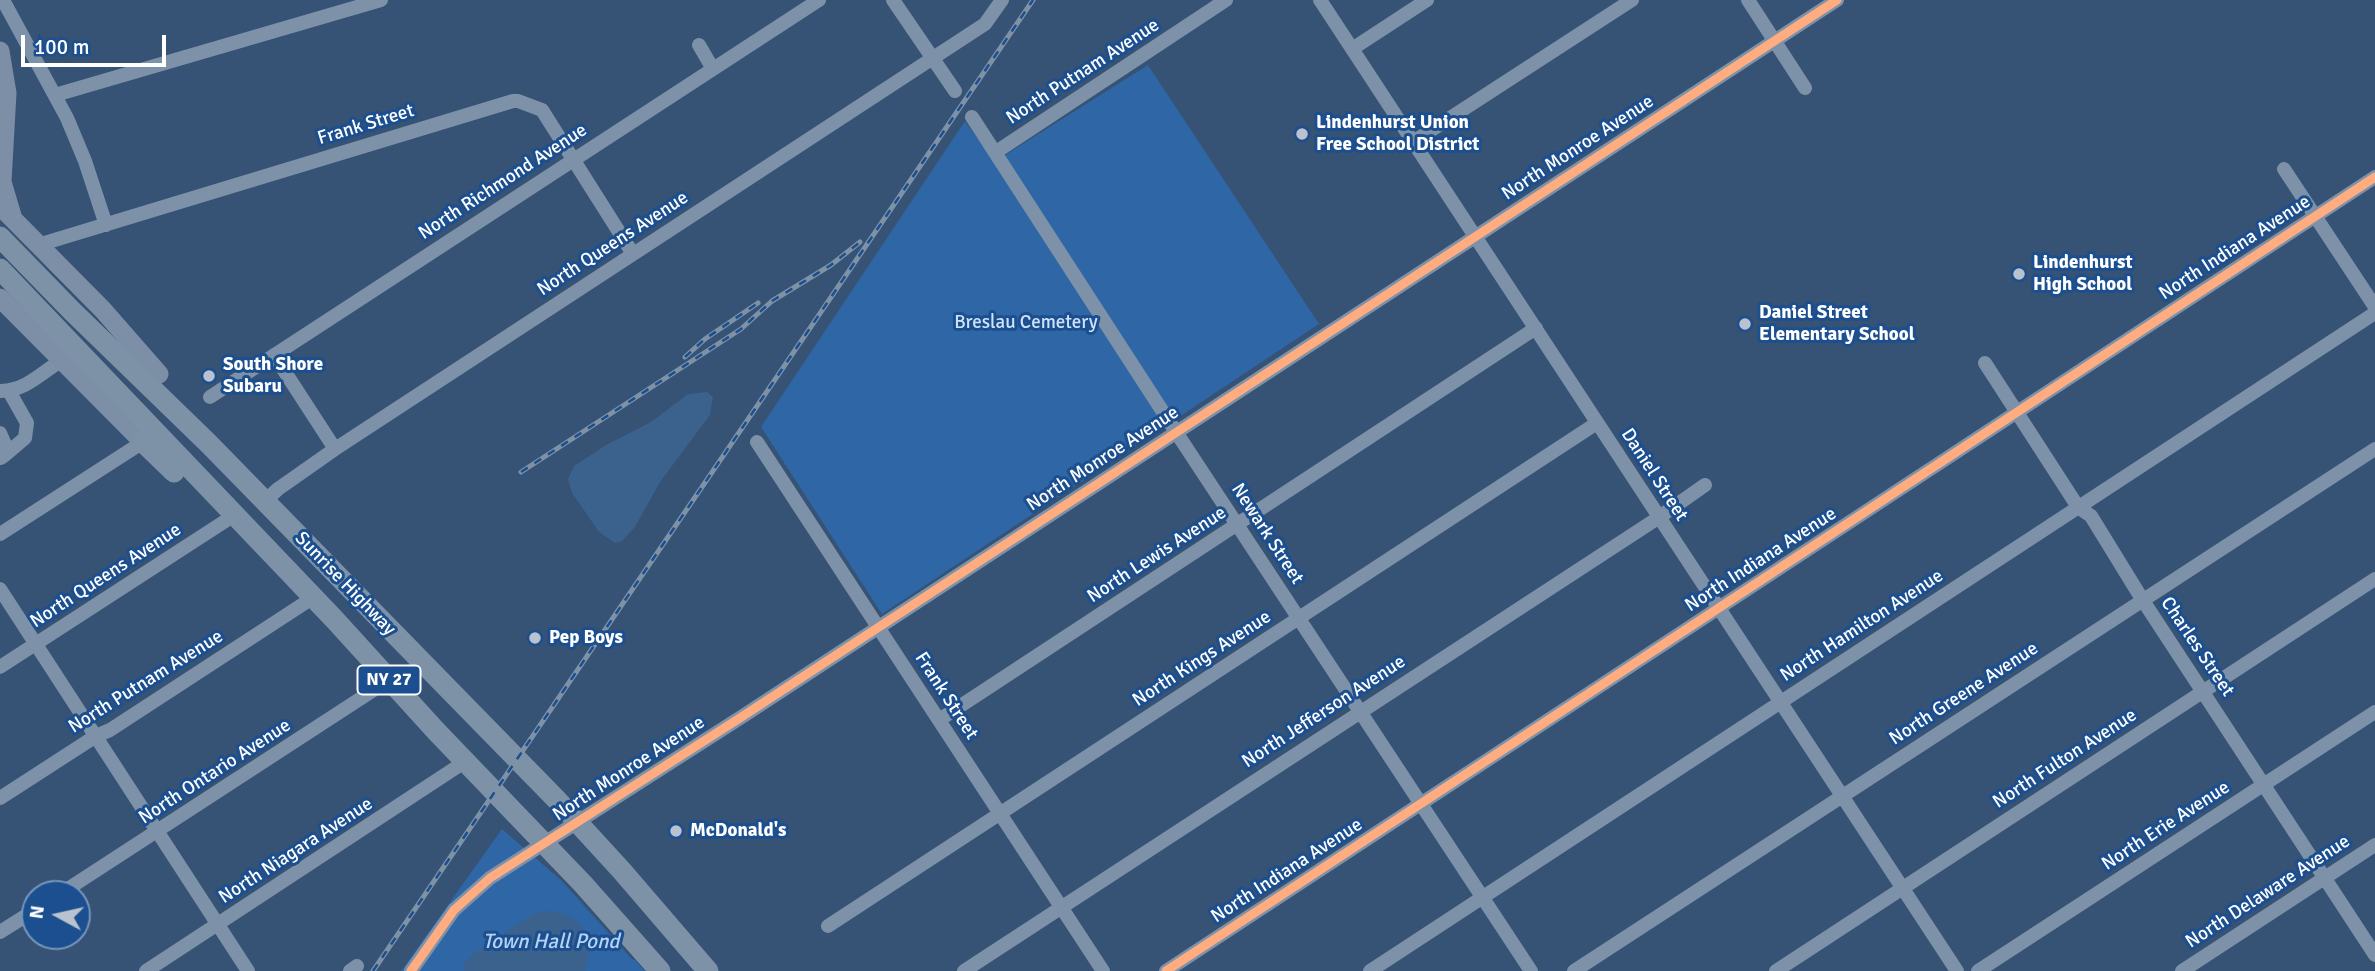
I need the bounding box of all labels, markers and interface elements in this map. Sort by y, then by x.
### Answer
street label: North Putnam Avenue [1002,14,1164,130]
scale bar [24,21,170,65]
text: 100 m [34,34,89,60]
street label: North Monroe Avenue [1498,90,1658,206]
street label: Frank Street [315,100,417,150]
place label: Lindenhurst Union Free School District [1316,112,1479,156]
street label: North Richmond Avenue [414,119,592,245]
marker: Lindenhurst Union Free School District [1294,126,1310,142]
street label: North Queens Avenue [533,187,693,301]
street label: North Indiana Avenue [2155,191,2315,305]
place label: Lindenhurst High School [2033,252,2133,296]
marker: Lindenhurst High School [2011,266,2027,282]
place label: Daniel Street Elementary School [1759,302,1915,346]
park label: Breslau Cemetery [954,312,1098,334]
marker: Daniel Street Elementary School [1737,316,1753,332]
place label: South Shore Subaru [223,354,323,398]
marker: South Shore Subaru [201,368,217,384]
street label: North Monroe Avenue [1023,401,1183,517]
street label: Daniel Street [1616,424,1692,526]
street label: Newark Street [1226,479,1308,589]
street label: North Lewis Avenue [1083,502,1231,608]
street label: North Indiana Avenue [1681,503,1841,617]
street label: North Queens Avenue [26,519,186,633]
street label: Sunrise Highway [290,527,400,641]
street label: North Hamilton Avenue [1776,565,1948,687]
street label: Charles Street [2155,593,2239,701]
street label: North Kings Avenue [1129,606,1275,712]
street label: North Putnam Avenue [65,625,227,739]
place label: Pep Boys [549,627,623,649]
marker: Pep Boys [527,630,543,646]
street label: North Greene Avenue [1885,637,2043,751]
street label: Frank Street [909,648,983,744]
street label: North Jefferson Avenue [1238,651,1410,773]
road number: NY 27 [358,666,420,694]
street label: North Fulton Avenue [1989,704,2141,814]
street label: North Monroe Avenue [549,711,709,827]
street label: North Ontario Avenue [135,714,295,830]
street label: North Erie Avenue [2098,776,2234,876]
street label: North Niagara Avenue [215,793,377,909]
street label: North Indiana Avenue [1207,814,1367,928]
place label: McDonald's [690,820,786,842]
marker: McDonald's [668,823,684,839]
street label: North Delaware Avenue [2182,830,2354,954]
north arrow [21,880,91,950]
text: N [24,904,50,921]
water label: Town Hall Pond [483,929,619,955]

